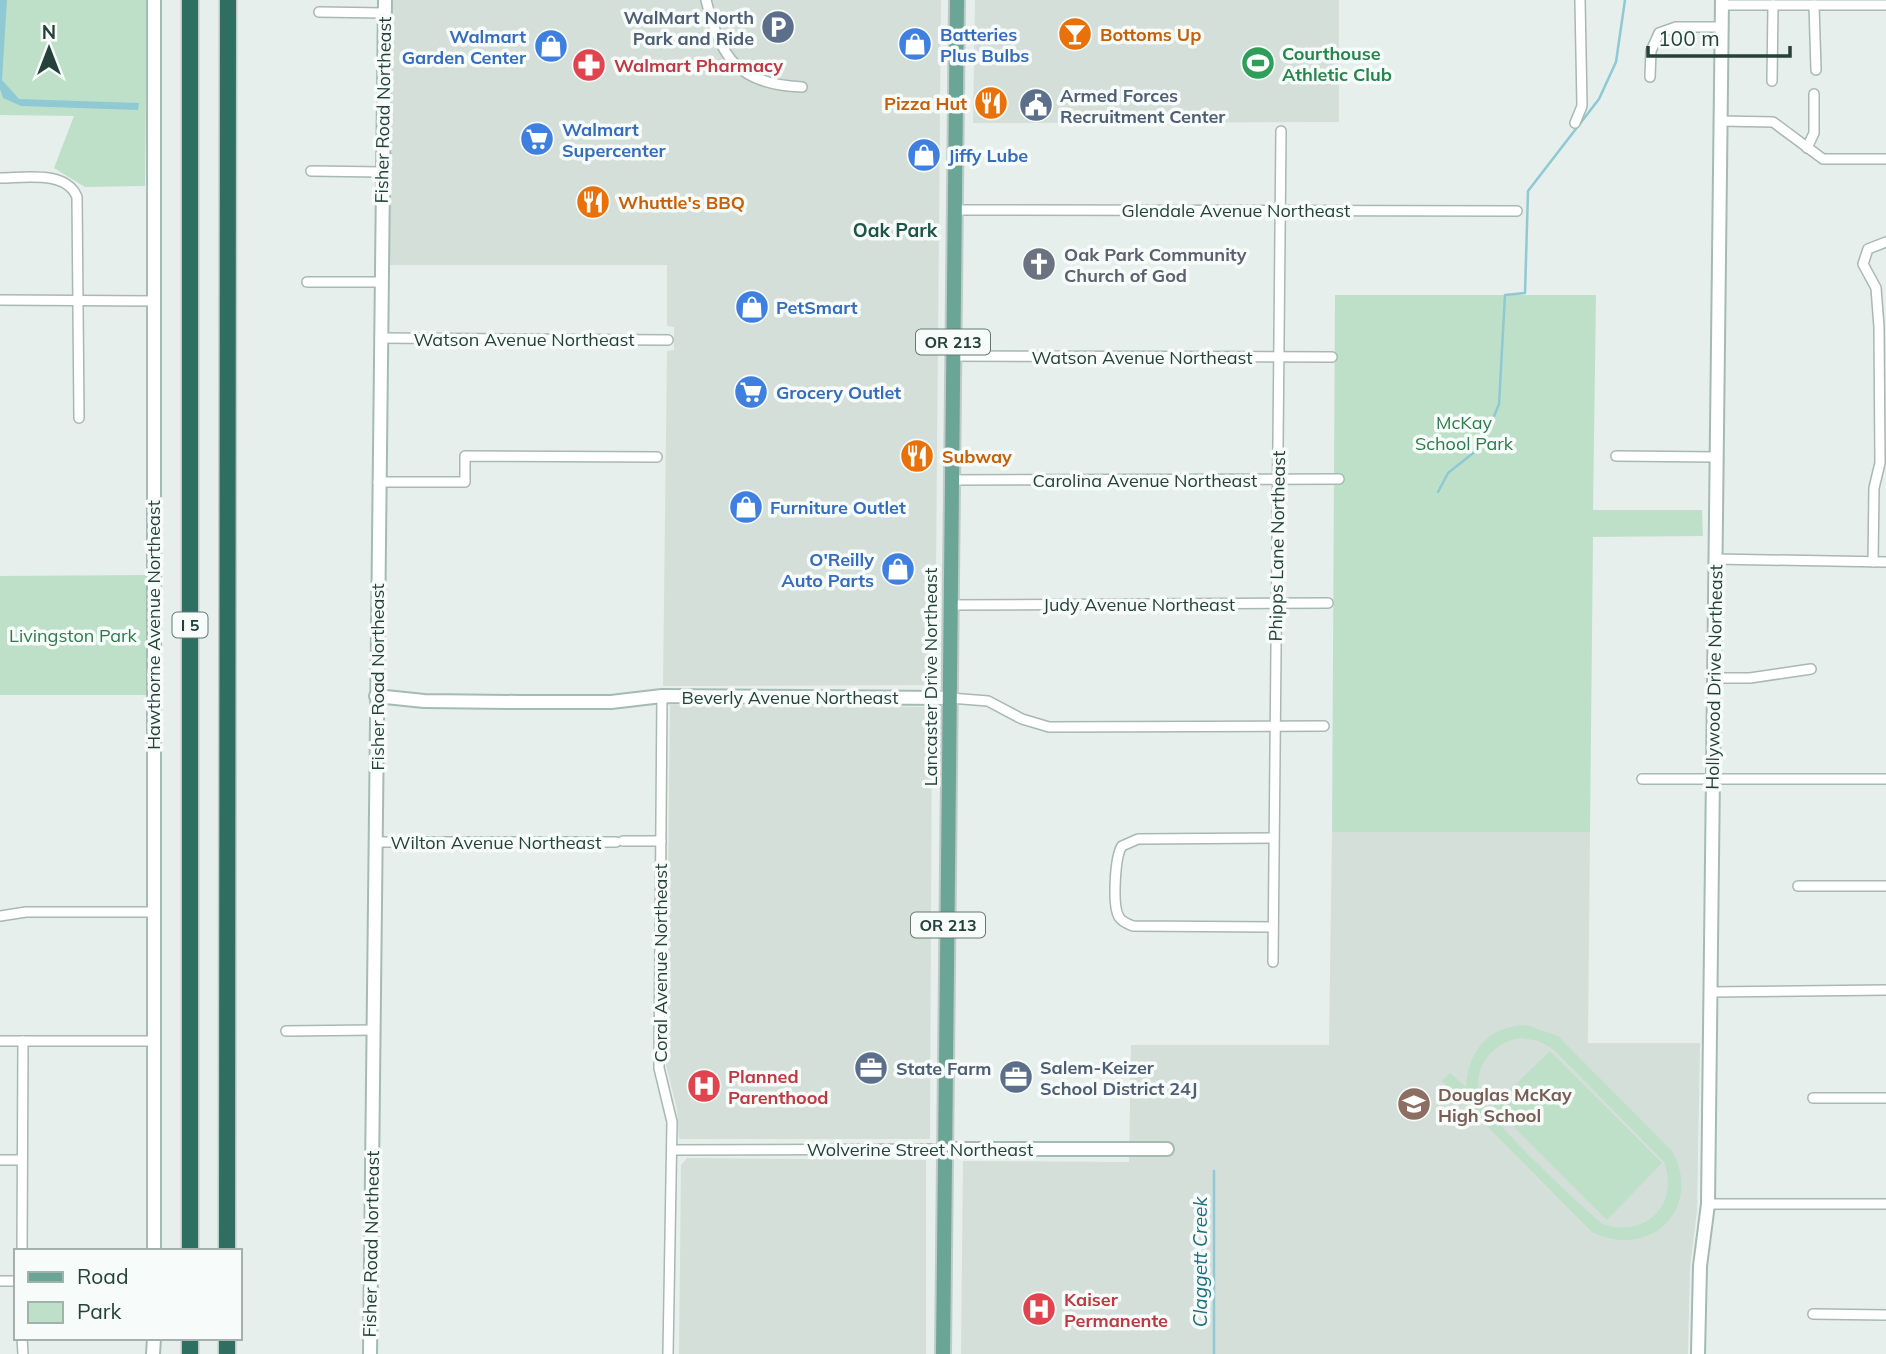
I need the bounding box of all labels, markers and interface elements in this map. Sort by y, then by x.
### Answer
place label: WalMart North Park and Ride [623,6,754,50]
parking icon: WalMart North Park and Ride [759,8,797,46]
north arrow [14,14,84,84]
scale bar [1648,14,1790,58]
bar icon: Bottoms Up [1056,15,1094,53]
street label: Fisher Road Northeast [370,16,396,204]
text: N [42,20,56,44]
place label: Batteries Plus Bulbs [940,23,1029,67]
place label: Bottoms Up [1100,23,1201,46]
place label: Walmart Garden Center [402,25,527,69]
shop icon: Batteries Plus Bulbs [896,25,934,63]
text: 100 m [1658,25,1720,51]
shop icon: Walmart Garden Center [532,27,570,65]
place label: Courthouse Athletic Club [1282,42,1392,86]
sports icon: Courthouse Athletic Club [1239,44,1277,82]
pharmacy icon: Walmart Pharmacy [570,46,608,84]
place label: Walmart Pharmacy [614,54,783,77]
restaurant icon: Pizza Hut [972,84,1010,122]
place label: Armed Forces Recruitment Center [1060,84,1226,128]
public building icon: Armed Forces Recruitment Center [1017,86,1055,124]
place label: Pizza Hut [884,92,967,115]
place label: Walmart Supercenter [562,118,666,162]
supermarket icon: Walmart Supercenter [518,120,556,158]
shop icon: Jiffy Lube [905,136,943,174]
place label: Jiffy Lube [948,144,1028,167]
restaurant icon: Whuttle's BBQ [574,183,612,221]
place label: Whuttle's BBQ [618,191,745,214]
street label: Glendale Avenue Northeast [1122,199,1350,222]
district label: Oak Park [853,218,938,242]
place label: Oak Park Community Church of God [1064,243,1247,287]
church icon: Oak Park Community Church of God [1020,245,1058,283]
shop icon: PetSmart [733,288,771,326]
place label: PetSmart [776,296,858,319]
street label: Watson Avenue Northeast [413,328,635,351]
road number: OR 213 [916,330,990,354]
street label: Watson Avenue Northeast [1031,346,1253,369]
supermarket icon: Grocery Outlet [732,373,770,411]
place label: Grocery Outlet [776,381,901,404]
park label: McKay School Park [1415,411,1514,455]
restaurant icon: Subway [898,437,936,475]
place label: Subway [942,445,1012,468]
street label: Phipps Lane Northeast [1264,450,1290,642]
street label: Carolina Avenue Northeast [1033,469,1257,492]
shop icon: Furniture Outlet [727,488,765,526]
place label: Furniture Outlet [770,496,906,519]
street label: Hawthorne Avenue Northeast [142,500,165,750]
place label: O'Reilly Auto Parts [781,548,874,592]
shop icon: O'Reilly Auto Parts [879,550,917,588]
street label: Hollywood Drive Northeast [1701,564,1727,790]
street label: Lancaster Drive Northeast [919,568,942,786]
street label: Fisher Road Northeast [366,583,389,771]
street label: Judy Avenue Northeast [1043,593,1235,616]
road number: I 5 [172,612,208,638]
park label: Livingston Park [9,624,138,647]
street label: Beverly Avenue Northeast [682,686,898,709]
street label: Wilton Avenue Northeast [390,831,602,854]
street label: Coral Avenue Northeast [649,864,672,1062]
road number: OR 213 [911,912,985,937]
office icon: State Farm [852,1049,890,1087]
place label: Salem-Keizer School District 24J [1040,1056,1197,1100]
place label: State Farm [896,1057,991,1080]
office icon: Salem-Keizer School District 24J [997,1058,1035,1096]
place label: Planned Parenthood [728,1065,829,1109]
hospital icon: Planned Parenthood [685,1067,723,1105]
place label: Douglas McKay High School [1438,1083,1572,1127]
school or university icon: Douglas McKay High School [1395,1085,1433,1123]
street label: Wolverine Street Northeast [807,1138,1033,1161]
street label: Fisher Road Northeast [358,1150,384,1338]
water label: Claggett Creek [1188,1196,1212,1327]
legend [14,1249,242,1340]
text: Road [77,1263,128,1289]
place label: Kaiser Permanente [1064,1288,1168,1332]
hospital icon: Kaiser Permanente [1020,1290,1058,1328]
text: Park [77,1298,121,1324]

